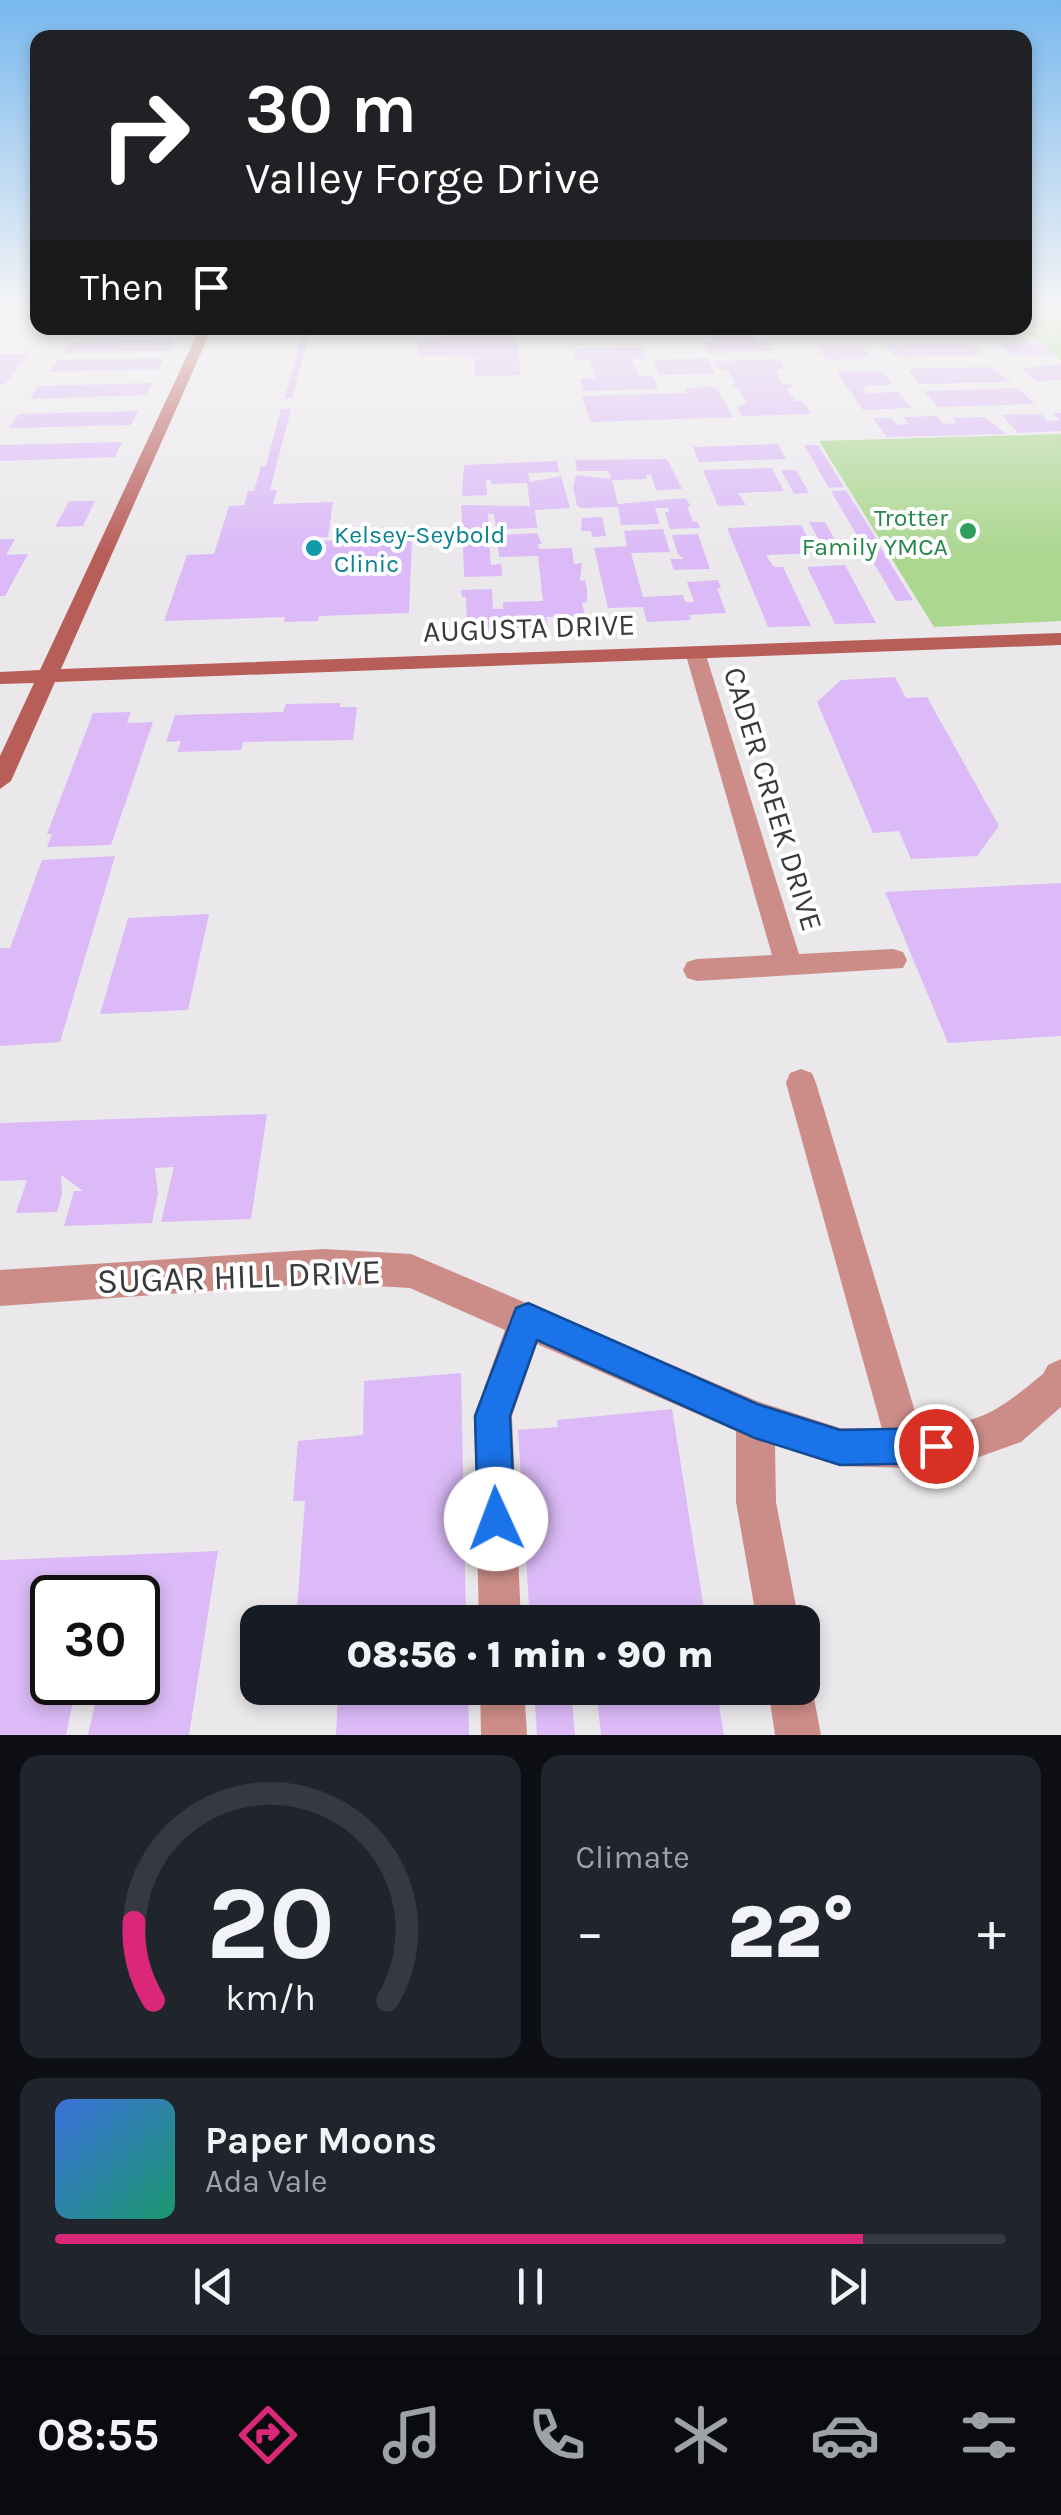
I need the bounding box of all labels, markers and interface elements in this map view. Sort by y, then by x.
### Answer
text: 30 m [245,68,417,150]
icon: right [80,70,210,200]
text: Valley Forge Drive [245,152,600,204]
icon: arrive [184,260,239,315]
text: Then [80,265,164,310]
place label: Trotter Family YMCA [802,503,949,561]
place label: Kelsey-Seybold Clinic [334,520,505,578]
marker: Trotter Family YMCA [957,520,979,542]
marker: Kelsey-Seybold Clinic [303,537,325,559]
street label: AUGUSTA DRIVE [422,606,636,650]
street label: CADER CREEK DRIVE [716,663,830,935]
street label: SUGAR HILL DRIVE [96,1251,382,1302]
pin [894,1404,979,1489]
icon: arrive [909,1419,964,1474]
position arrow [444,1467,548,1571]
speed limit sign: 30 [30,1575,160,1705]
text: 08:56 · 1 min · 90 m [346,1632,714,1677]
text: Climate [576,1839,690,1876]
text: 20 [206,1863,335,1984]
text: 22° [727,1888,855,1976]
text: − [576,1900,604,1964]
text: + [977,1900,1006,1964]
text: km/h [225,1977,316,2019]
text: Paper Moons [205,2118,437,2163]
text: Ada Vale [205,2163,328,2200]
icon: previous [186,2259,241,2314]
icon: pause [503,2259,558,2314]
icon: next [820,2259,875,2314]
icon: directions [233,2400,303,2470]
icon: music [377,2400,447,2470]
icon: phone [522,2400,592,2470]
icon: climate [666,2400,736,2470]
icon: car [810,2400,880,2470]
icon: filters [954,2400,1024,2470]
text: 08:55 [37,2409,159,2461]

